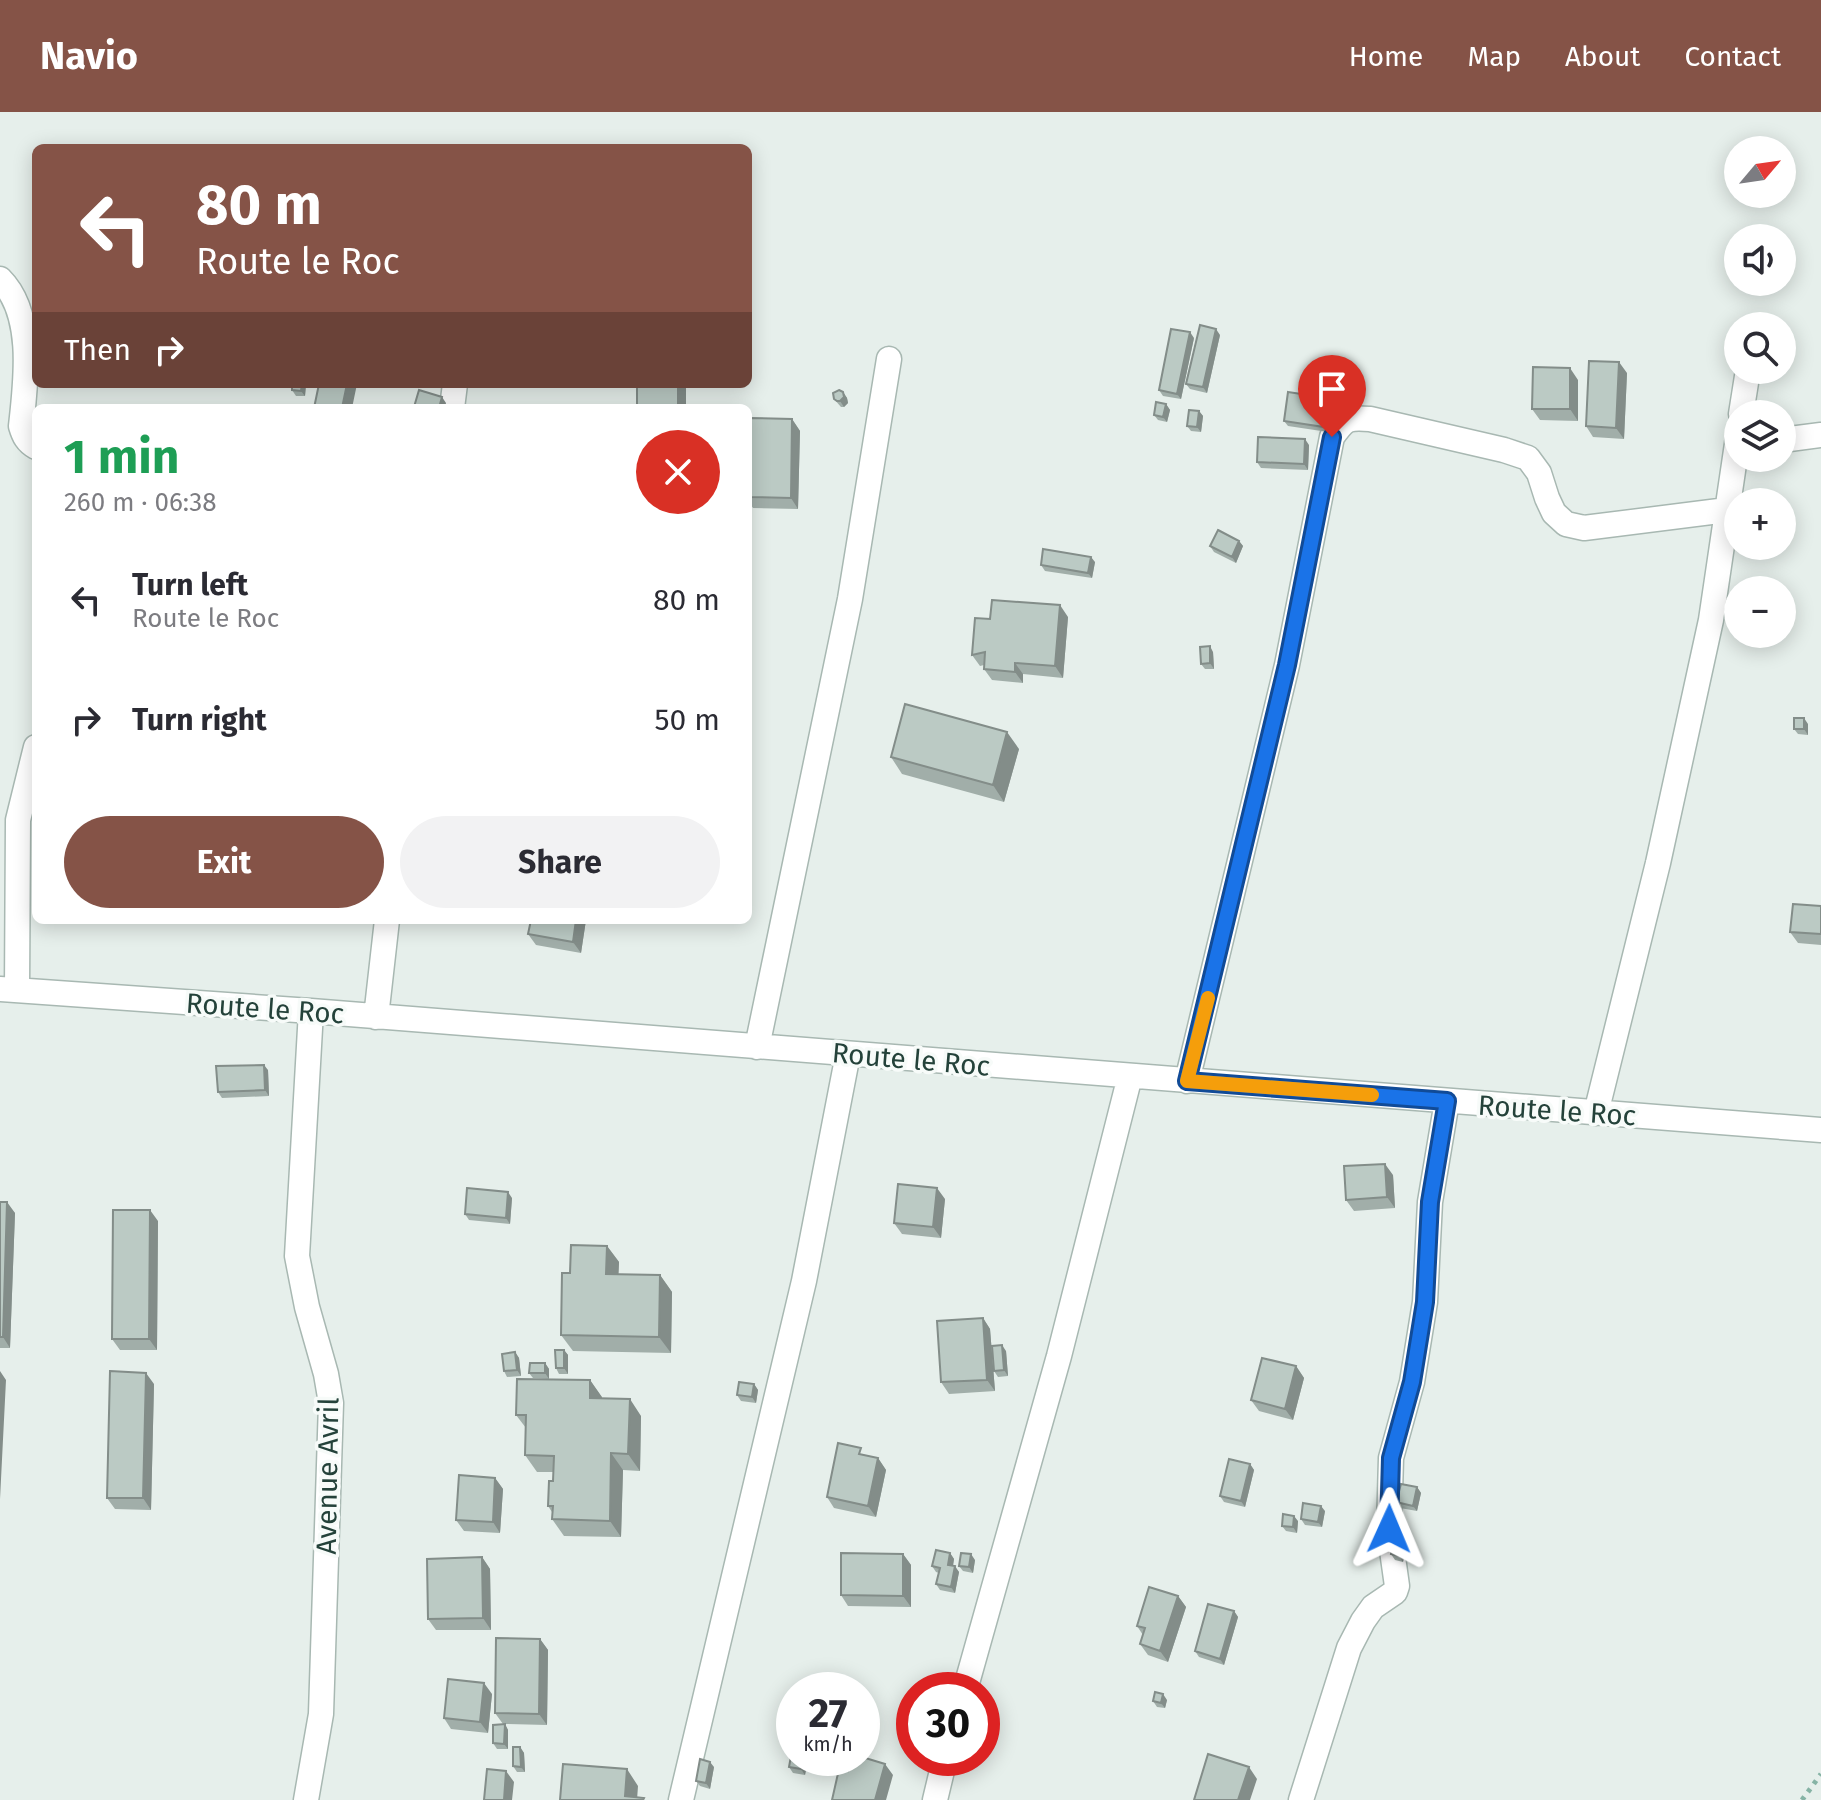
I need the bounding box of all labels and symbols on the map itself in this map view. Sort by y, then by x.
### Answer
north arrow [1724,136,1796,208]
pin [1298,355,1366,437]
street label: Route le Roc [185,987,345,1030]
street label: Route le Roc [831,1036,991,1083]
street label: Route le Roc [1477,1089,1637,1132]
street label: Avenue Avril [310,1397,345,1555]
position arrow [1347,1487,1431,1571]
speed limit sign: 30 [896,1672,1000,1776]

